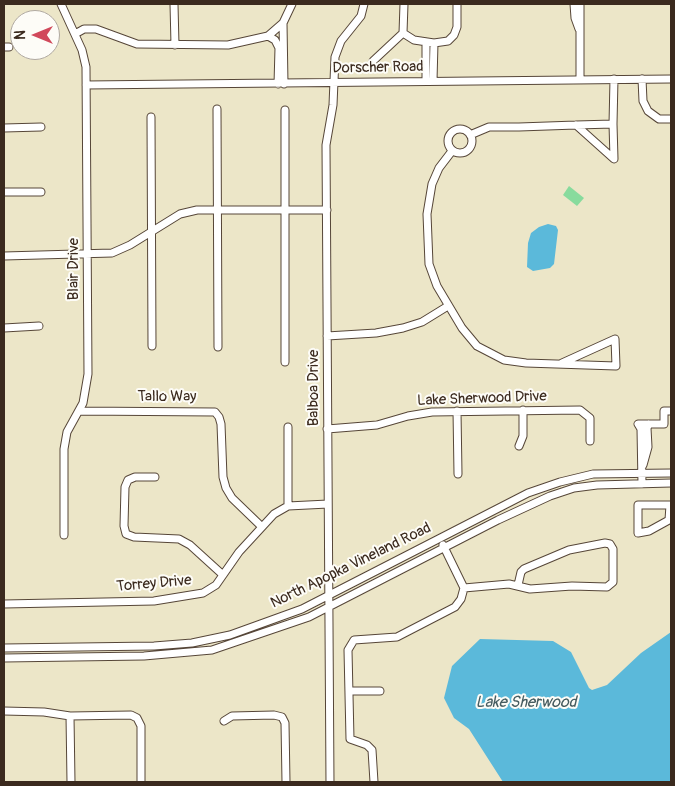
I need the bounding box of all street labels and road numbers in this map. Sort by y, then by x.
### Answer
street label: Dorscher Road [332,58,424,78]
street label: Blair Drive [65,238,83,300]
street label: Balboa Drive [305,350,323,426]
street label: Tallo Way [137,388,197,406]
street label: Lake Sherwood Drive [417,388,547,410]
street label: North Apopka Vineland Road [268,519,434,613]
street label: Torrey Drive [116,572,192,596]

